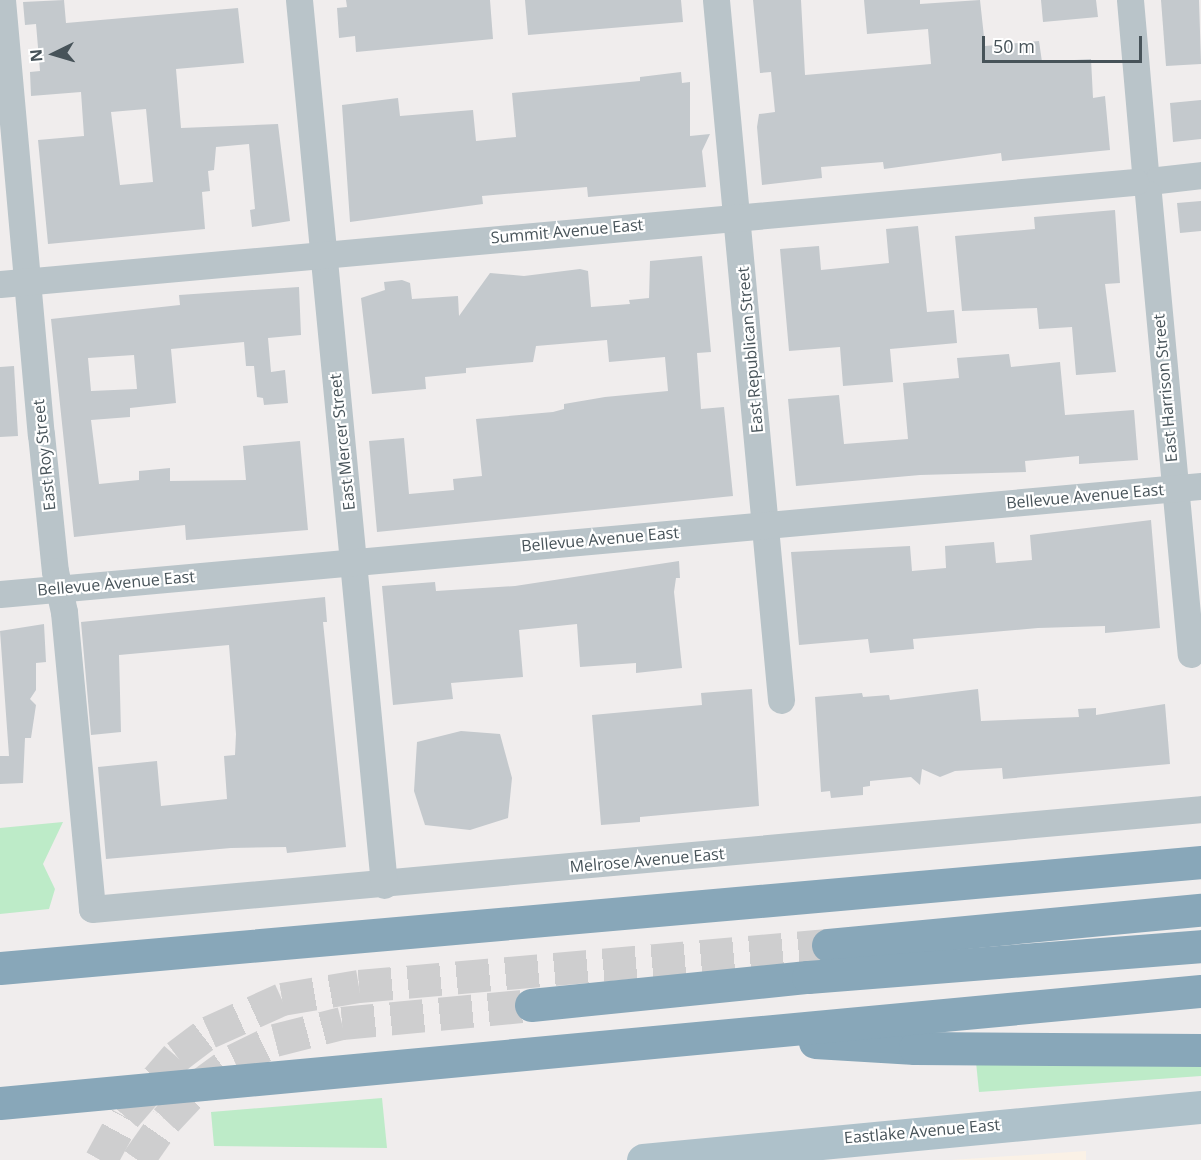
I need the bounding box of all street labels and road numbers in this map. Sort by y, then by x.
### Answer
street label: Summit Avenue East [490,215,644,247]
street label: East Republican Street [733,266,767,434]
street label: East Harrison Street [1149,313,1181,463]
street label: East Mercer Street [325,373,359,511]
street label: East Roy Street [29,398,59,512]
street label: Bellevue Avenue East [1005,480,1165,512]
street label: Bellevue Avenue East [520,523,680,555]
street label: Bellevue Avenue East [36,567,196,599]
street label: Melrose Avenue East [569,844,725,876]
street label: Eastlake Avenue East [843,1115,1001,1147]

